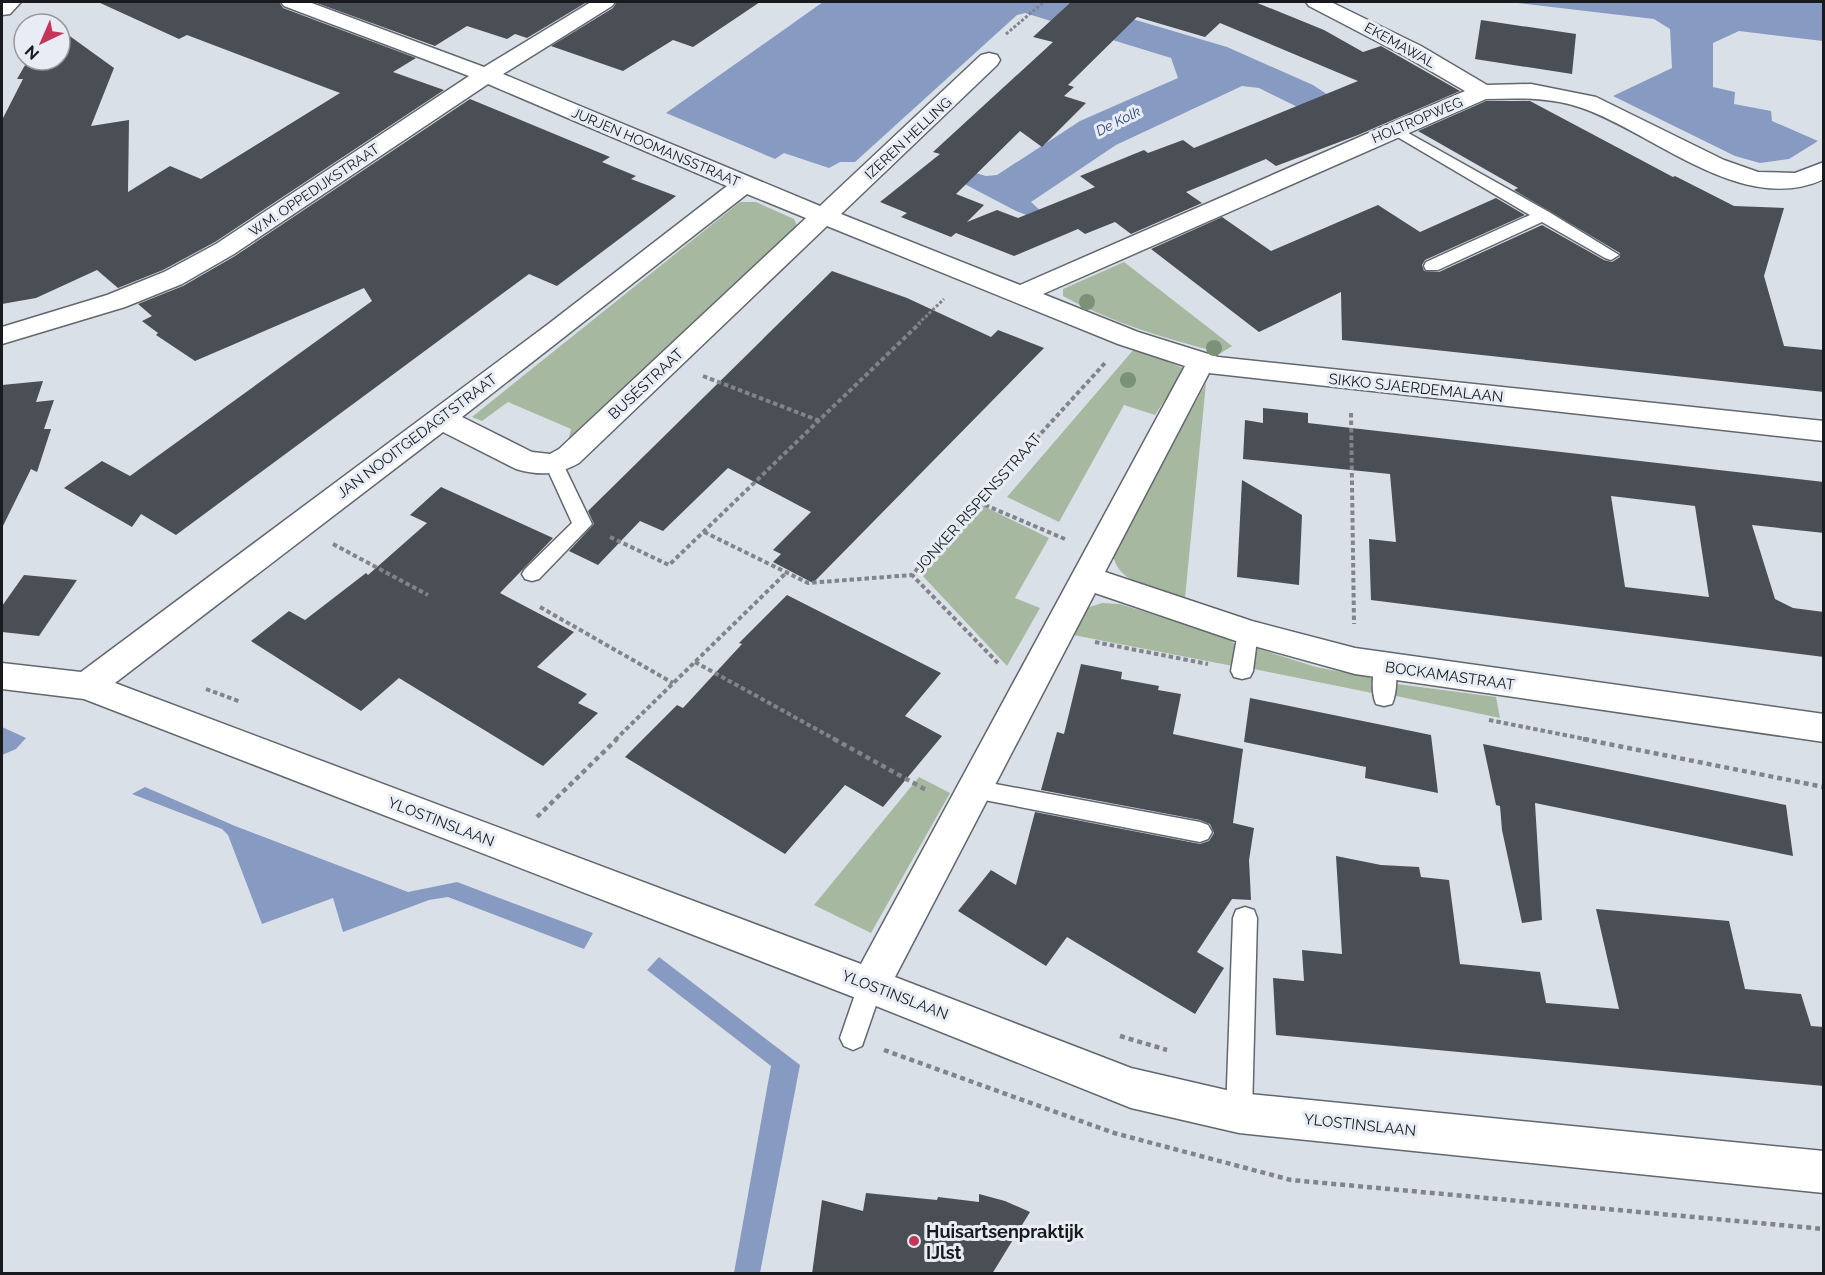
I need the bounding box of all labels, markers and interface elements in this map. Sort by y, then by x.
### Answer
north arrow [12,12,72,72]
street label: EKEMAWAL [1362,19,1438,71]
text: N [21,41,43,64]
street label: IZEREN HELLING [861,94,955,182]
street label: HOLTROPWEG [1369,94,1465,146]
water label: De Kolk [1093,103,1143,139]
street label: JURJEN HOOMANSSTRAAT [570,104,743,190]
street label: W.M. OPPEDIJKSTRAAT [246,140,382,239]
street label: BUSÉSTRAAT [605,345,687,423]
street label: JAN NOOITGEDAGTSTRAAT [334,370,500,502]
street label: SIKKO SJAERDEMALAAN [1328,370,1504,406]
street label: JONKER RISPENSSTRAAT [911,430,1045,576]
street label: BOCKAMASTRAAT [1384,658,1516,694]
street label: YLOSTINSLAAN [385,793,497,851]
street label: YLOSTINSLAAN [839,966,951,1024]
street label: YLOSTINSLAAN [1303,1110,1417,1140]
place label: Huisartsenpraktijk IJlst [926,1221,1085,1263]
marker: Huisartsenpraktijk IJlst [907,1234,921,1248]

